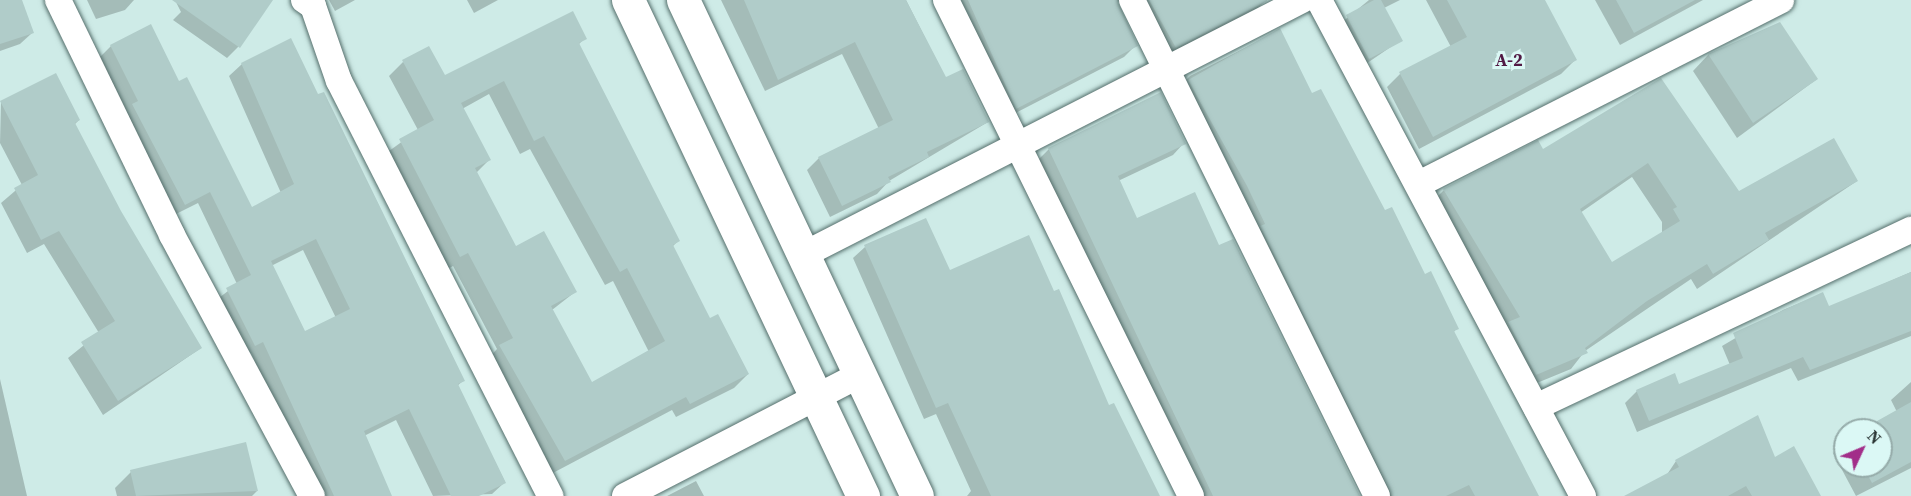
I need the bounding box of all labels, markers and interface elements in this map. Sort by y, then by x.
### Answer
district label: A-2 [1495,49,1523,71]
north arrow [1833,418,1893,478]
text: N [1863,425,1886,449]

